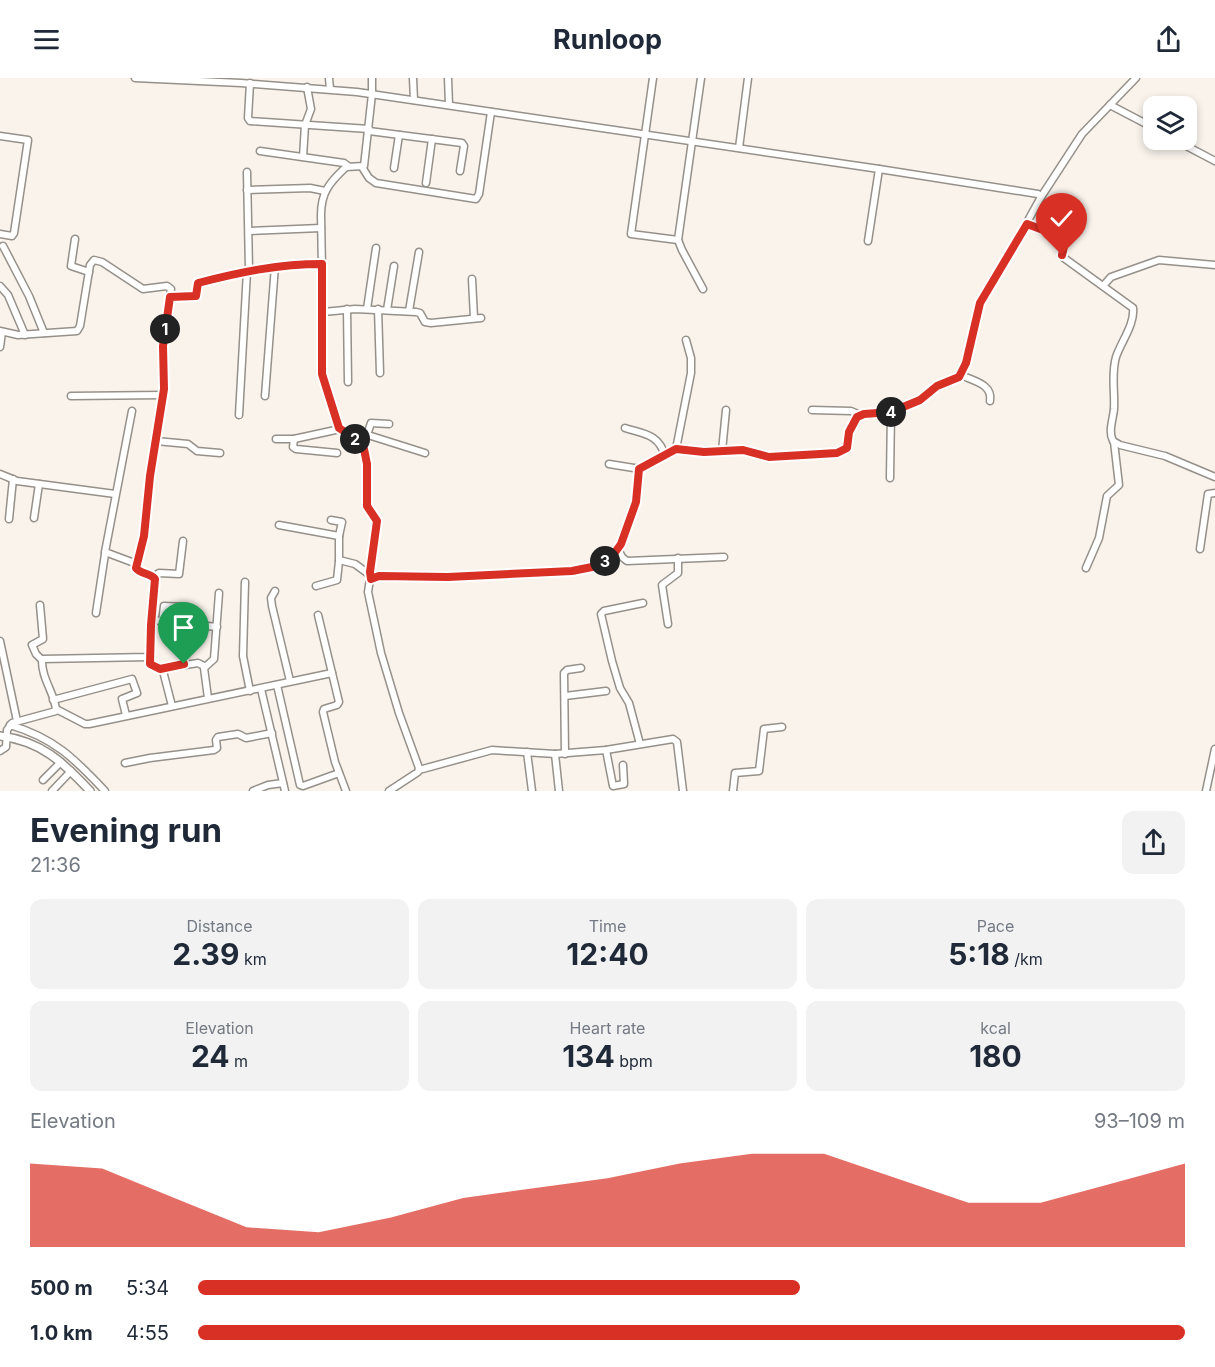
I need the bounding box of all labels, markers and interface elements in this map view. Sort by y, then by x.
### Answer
icon: menu [30,23,63,56]
text: Runloop [553,23,662,56]
icon: share [1152,23,1185,56]
map controls [1143,96,1197,150]
button: layers [1143,96,1197,150]
pin [1036,193,1087,255]
icon: check [1045,202,1078,235]
pin: 1 [150,314,180,344]
text: 1 [162,319,168,339]
pin: 4 [876,397,906,427]
text: 4 [886,402,896,422]
pin: 2 [340,424,370,454]
text: 2 [350,429,360,449]
pin: 3 [590,546,620,576]
text: 3 [600,551,610,571]
pin [158,602,209,664]
icon: arrive [167,611,200,644]
text: Evening run [30,810,222,850]
button: share [1122,811,1185,874]
text: 21:36 [30,853,81,877]
text: Distance [186,916,253,936]
text: Time [589,916,626,936]
text: Pace [977,916,1014,936]
text: 2.39 [172,936,239,972]
text: 12:40 [566,936,649,972]
text: 5:18 [948,936,1010,972]
text: km [239,949,267,969]
text: /km [1010,949,1043,969]
text: Elevation [185,1018,254,1038]
text: Heart rate [570,1018,645,1038]
text: kcal [980,1018,1011,1038]
text: 24 [191,1038,230,1074]
text: 134 [562,1038,615,1074]
text: 180 [969,1038,1022,1074]
text: m [230,1051,248,1071]
text: bpm [615,1051,653,1071]
text: Elevation [30,1109,116,1133]
text: 93–109 m [1094,1109,1185,1133]
text: 500 m [30,1276,93,1300]
text: 5:34 [126,1276,169,1300]
text: 1.0 km [30,1321,93,1345]
text: 4:55 [126,1321,169,1345]

